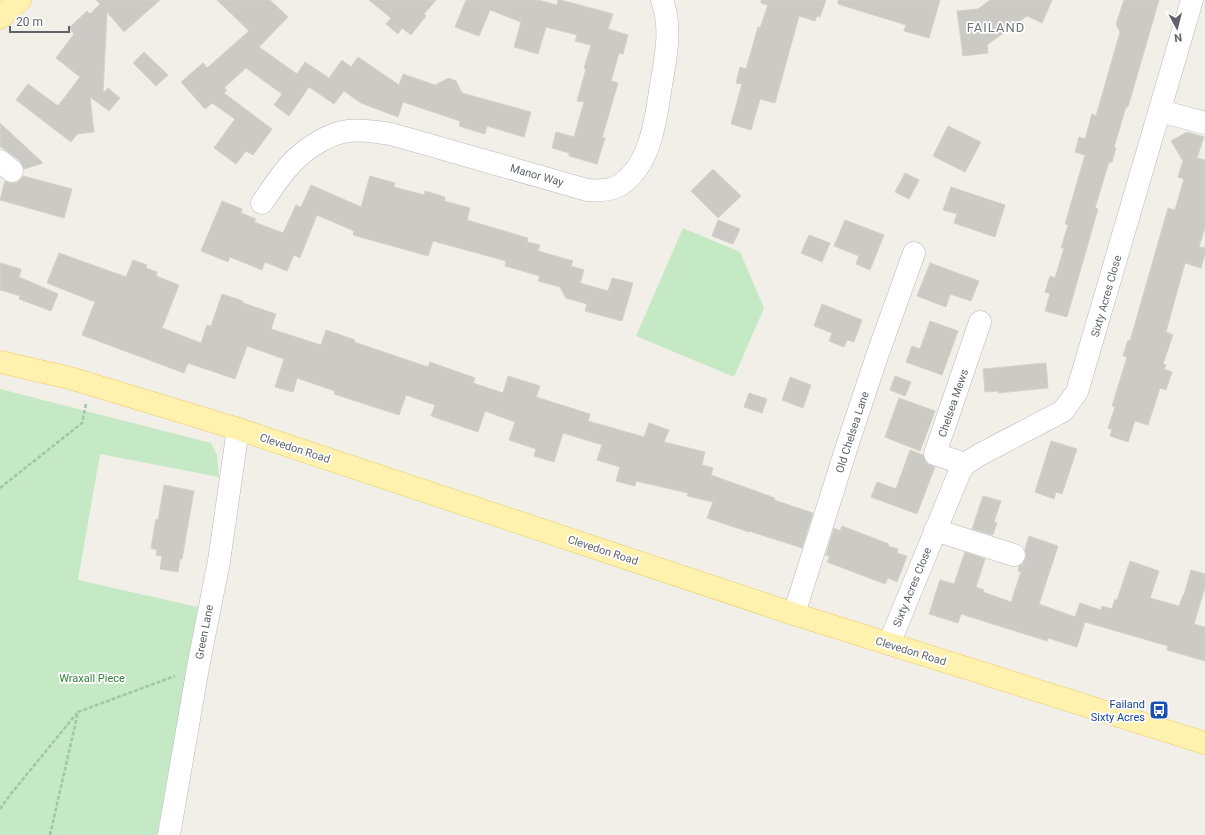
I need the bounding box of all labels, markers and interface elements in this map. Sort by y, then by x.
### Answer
scale bar [10,8,69,34]
north arrow [1157,8,1197,48]
text: 20 m [16,15,43,29]
district label: FAILAND [967,20,1025,35]
text: N [1173,31,1183,44]
street label: Manor Way [509,162,566,190]
street label: Sixty Acres Close [1089,254,1124,339]
street label: Chelsea Mews [936,367,971,439]
street label: Old Chelsea Lane [833,390,872,475]
street label: Clevedon Road [258,431,332,466]
street label: Clevedon Road [566,533,640,568]
street label: Sixty Acres Close [891,545,934,629]
street label: Green Lane [193,604,216,661]
street label: Clevedon Road [874,635,948,668]
park label: Wraxall Piece [59,672,125,685]
place label: Failand Sixty Acres [1091,698,1145,724]
bus stop icon: Failand Sixty Acres [1148,699,1170,721]

